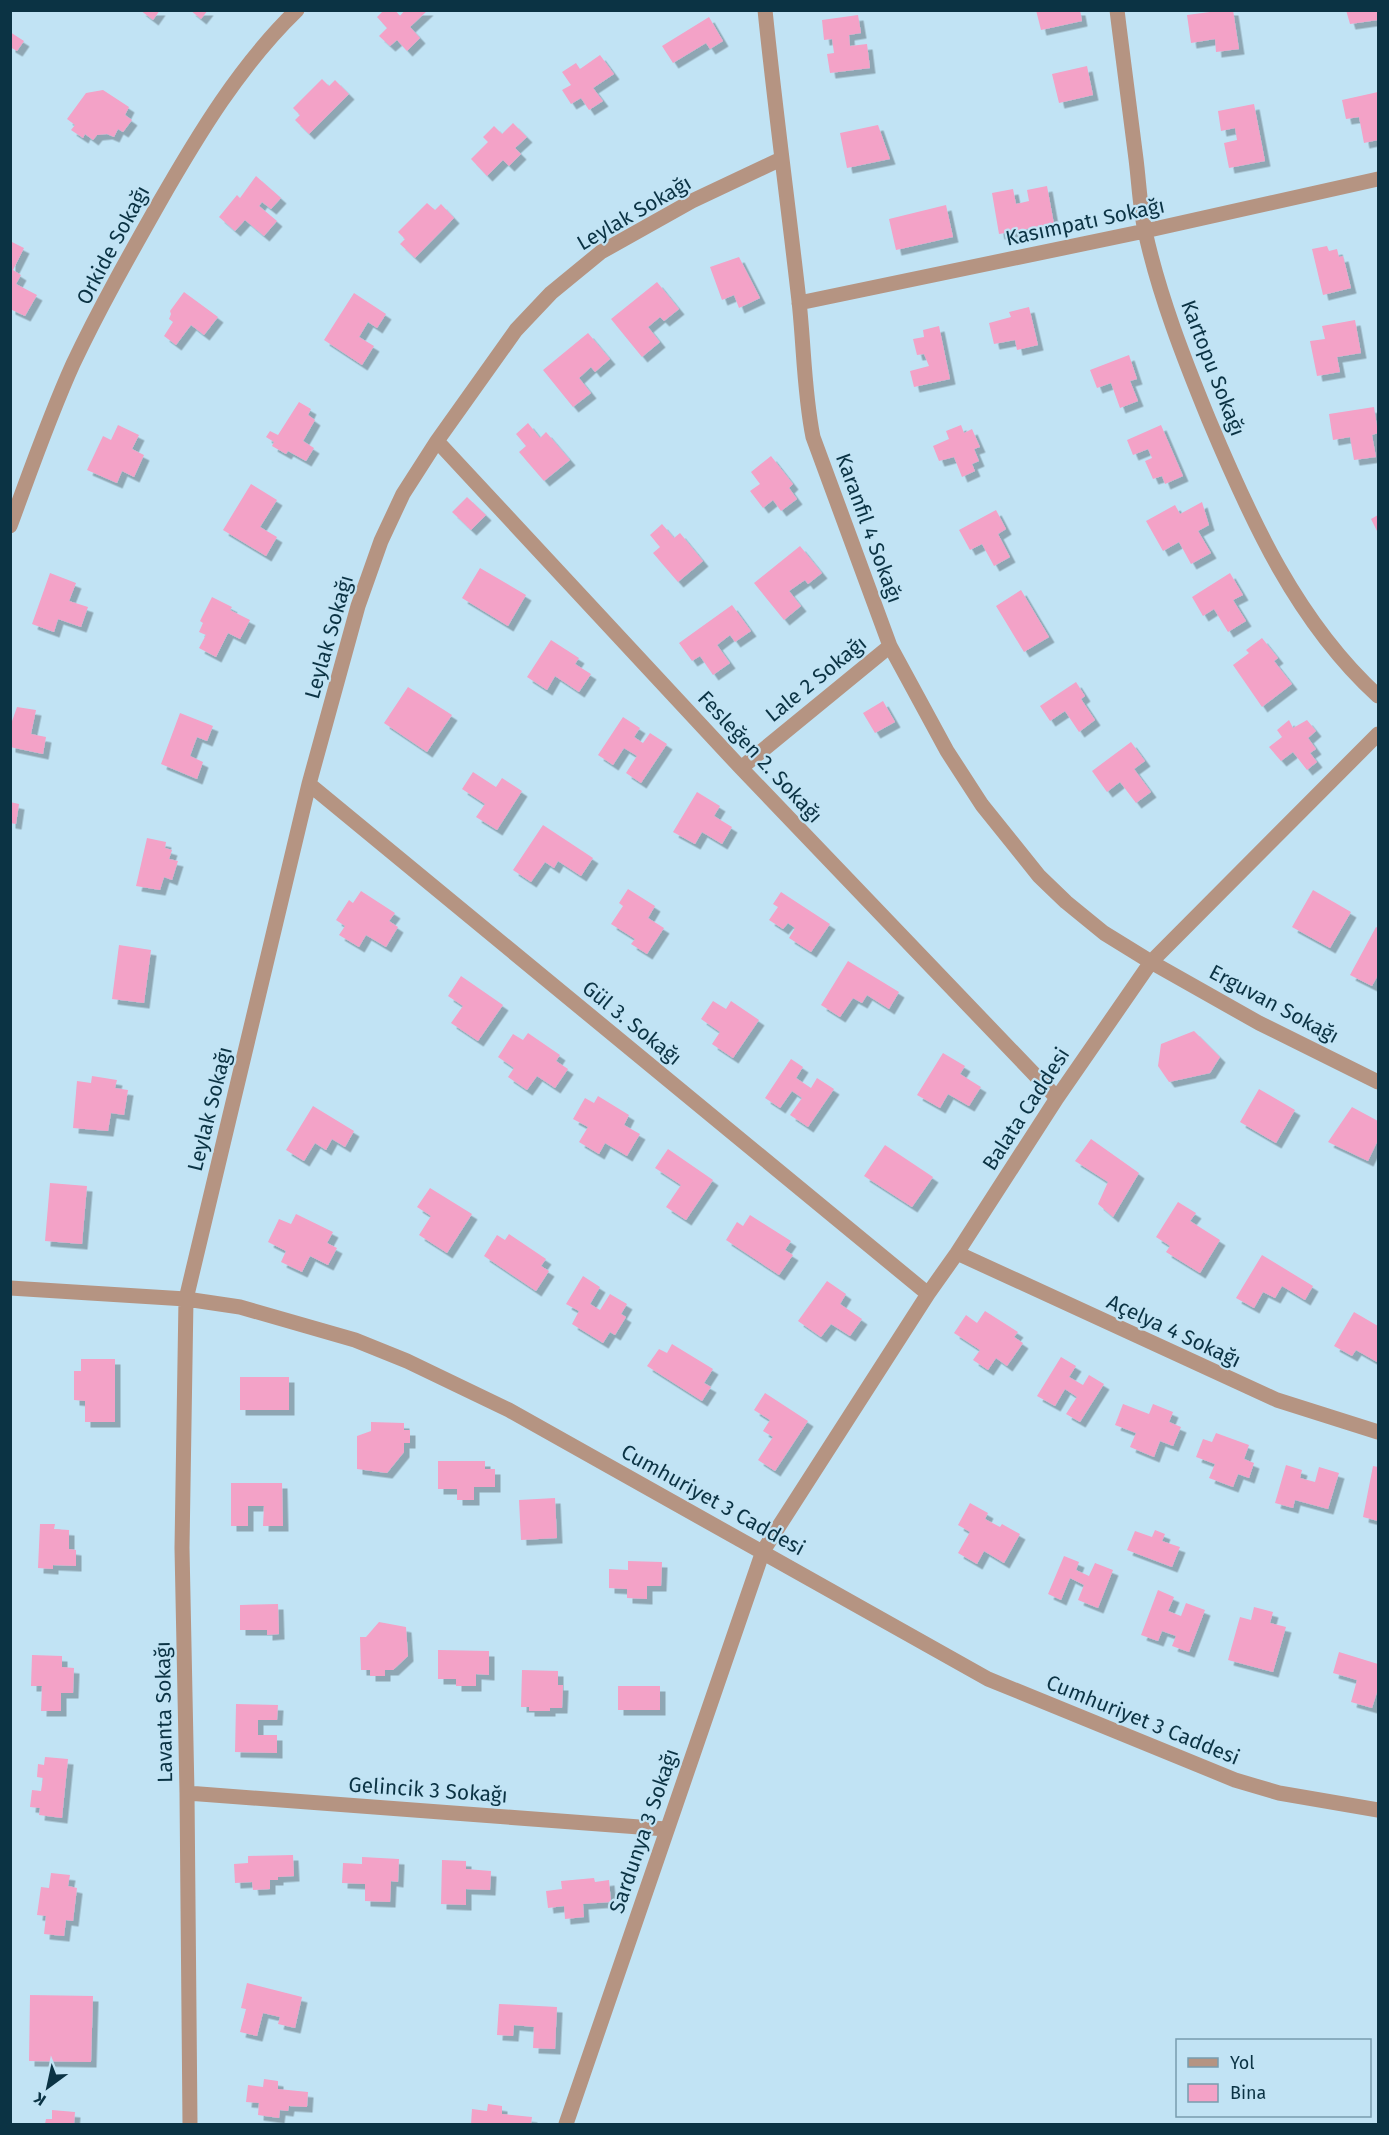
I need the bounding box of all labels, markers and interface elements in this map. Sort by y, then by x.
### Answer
street label: Leylak Sokağı [572,170,696,256]
street label: Orkide Sokağı [71,181,155,309]
street label: Kasımpatı Sokağı [1003,192,1167,252]
street label: Kartopu Sokağı [1175,296,1251,440]
street label: Karanfil 4 Sokağı [830,450,908,606]
street label: Leylak Sokağı [299,572,359,702]
street label: Lale 2 Sokağı [760,630,872,728]
street label: Fesleğen 2. Sokağı [692,685,828,829]
street label: Erguvan Sokağı [1205,959,1343,1049]
street label: Gül 3. Sokağı [577,975,687,1071]
street label: Balata Caddesi [977,1043,1075,1175]
street label: Leylak Sokağı [182,1044,238,1174]
street label: Açelya 4 Sokağı [1103,1289,1245,1373]
street label: Cumhuriyet 3 Caddesi [616,1439,810,1561]
street label: Lavanta Sokağı [150,1641,178,1783]
street label: Cumhuriyet 3 Caddesi [1042,1669,1244,1771]
street label: Sardunya 3 Sokağı [604,1745,684,1917]
street label: Gelincik 3 Sokağı [347,1771,509,1809]
legend [1176,2039,1371,2117]
text: Yol [1230,2052,1255,2074]
north arrow [18,2057,78,2117]
text: Bina [1230,2082,1266,2104]
text: K [30,2088,50,2110]

